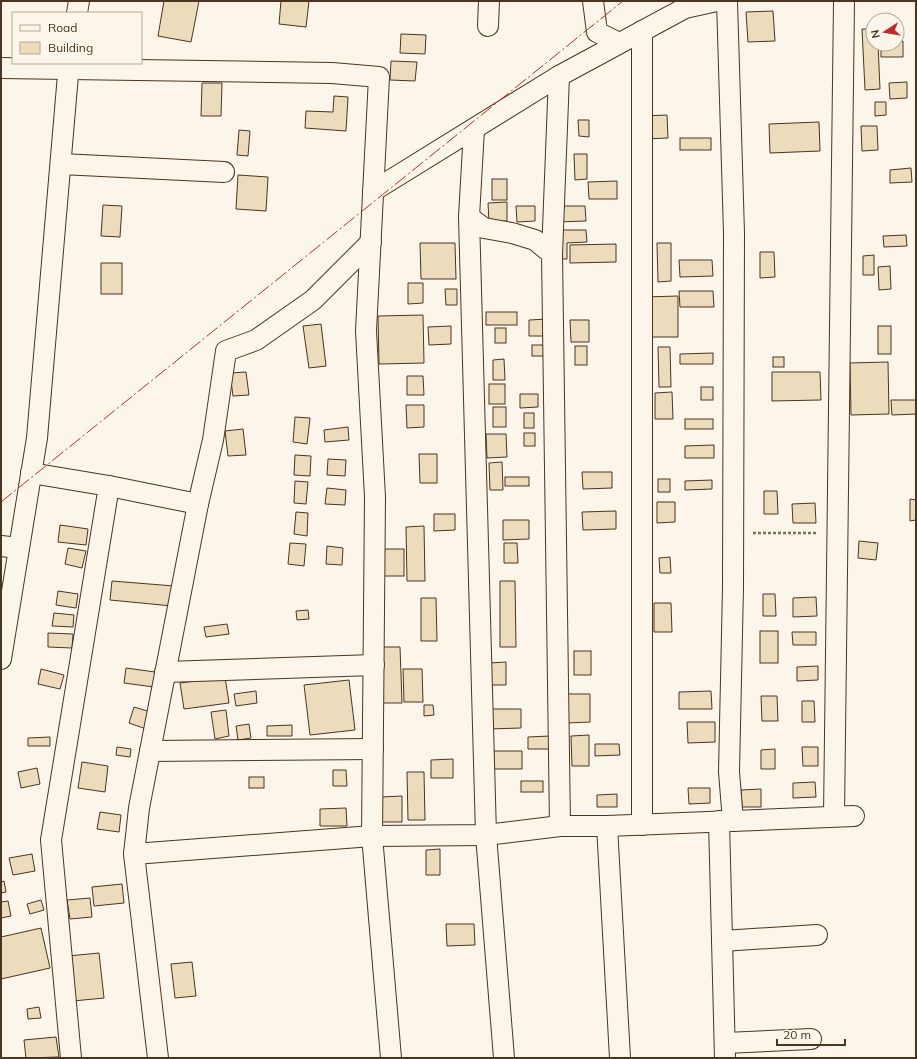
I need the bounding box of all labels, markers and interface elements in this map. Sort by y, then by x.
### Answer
legend [12,12,142,64]
north arrow [865,12,905,52]
text: Road [48,20,77,35]
text: N [868,29,883,40]
text: Building [48,40,93,55]
scale bar [777,1021,845,1047]
text: 20 m [783,1027,811,1042]

